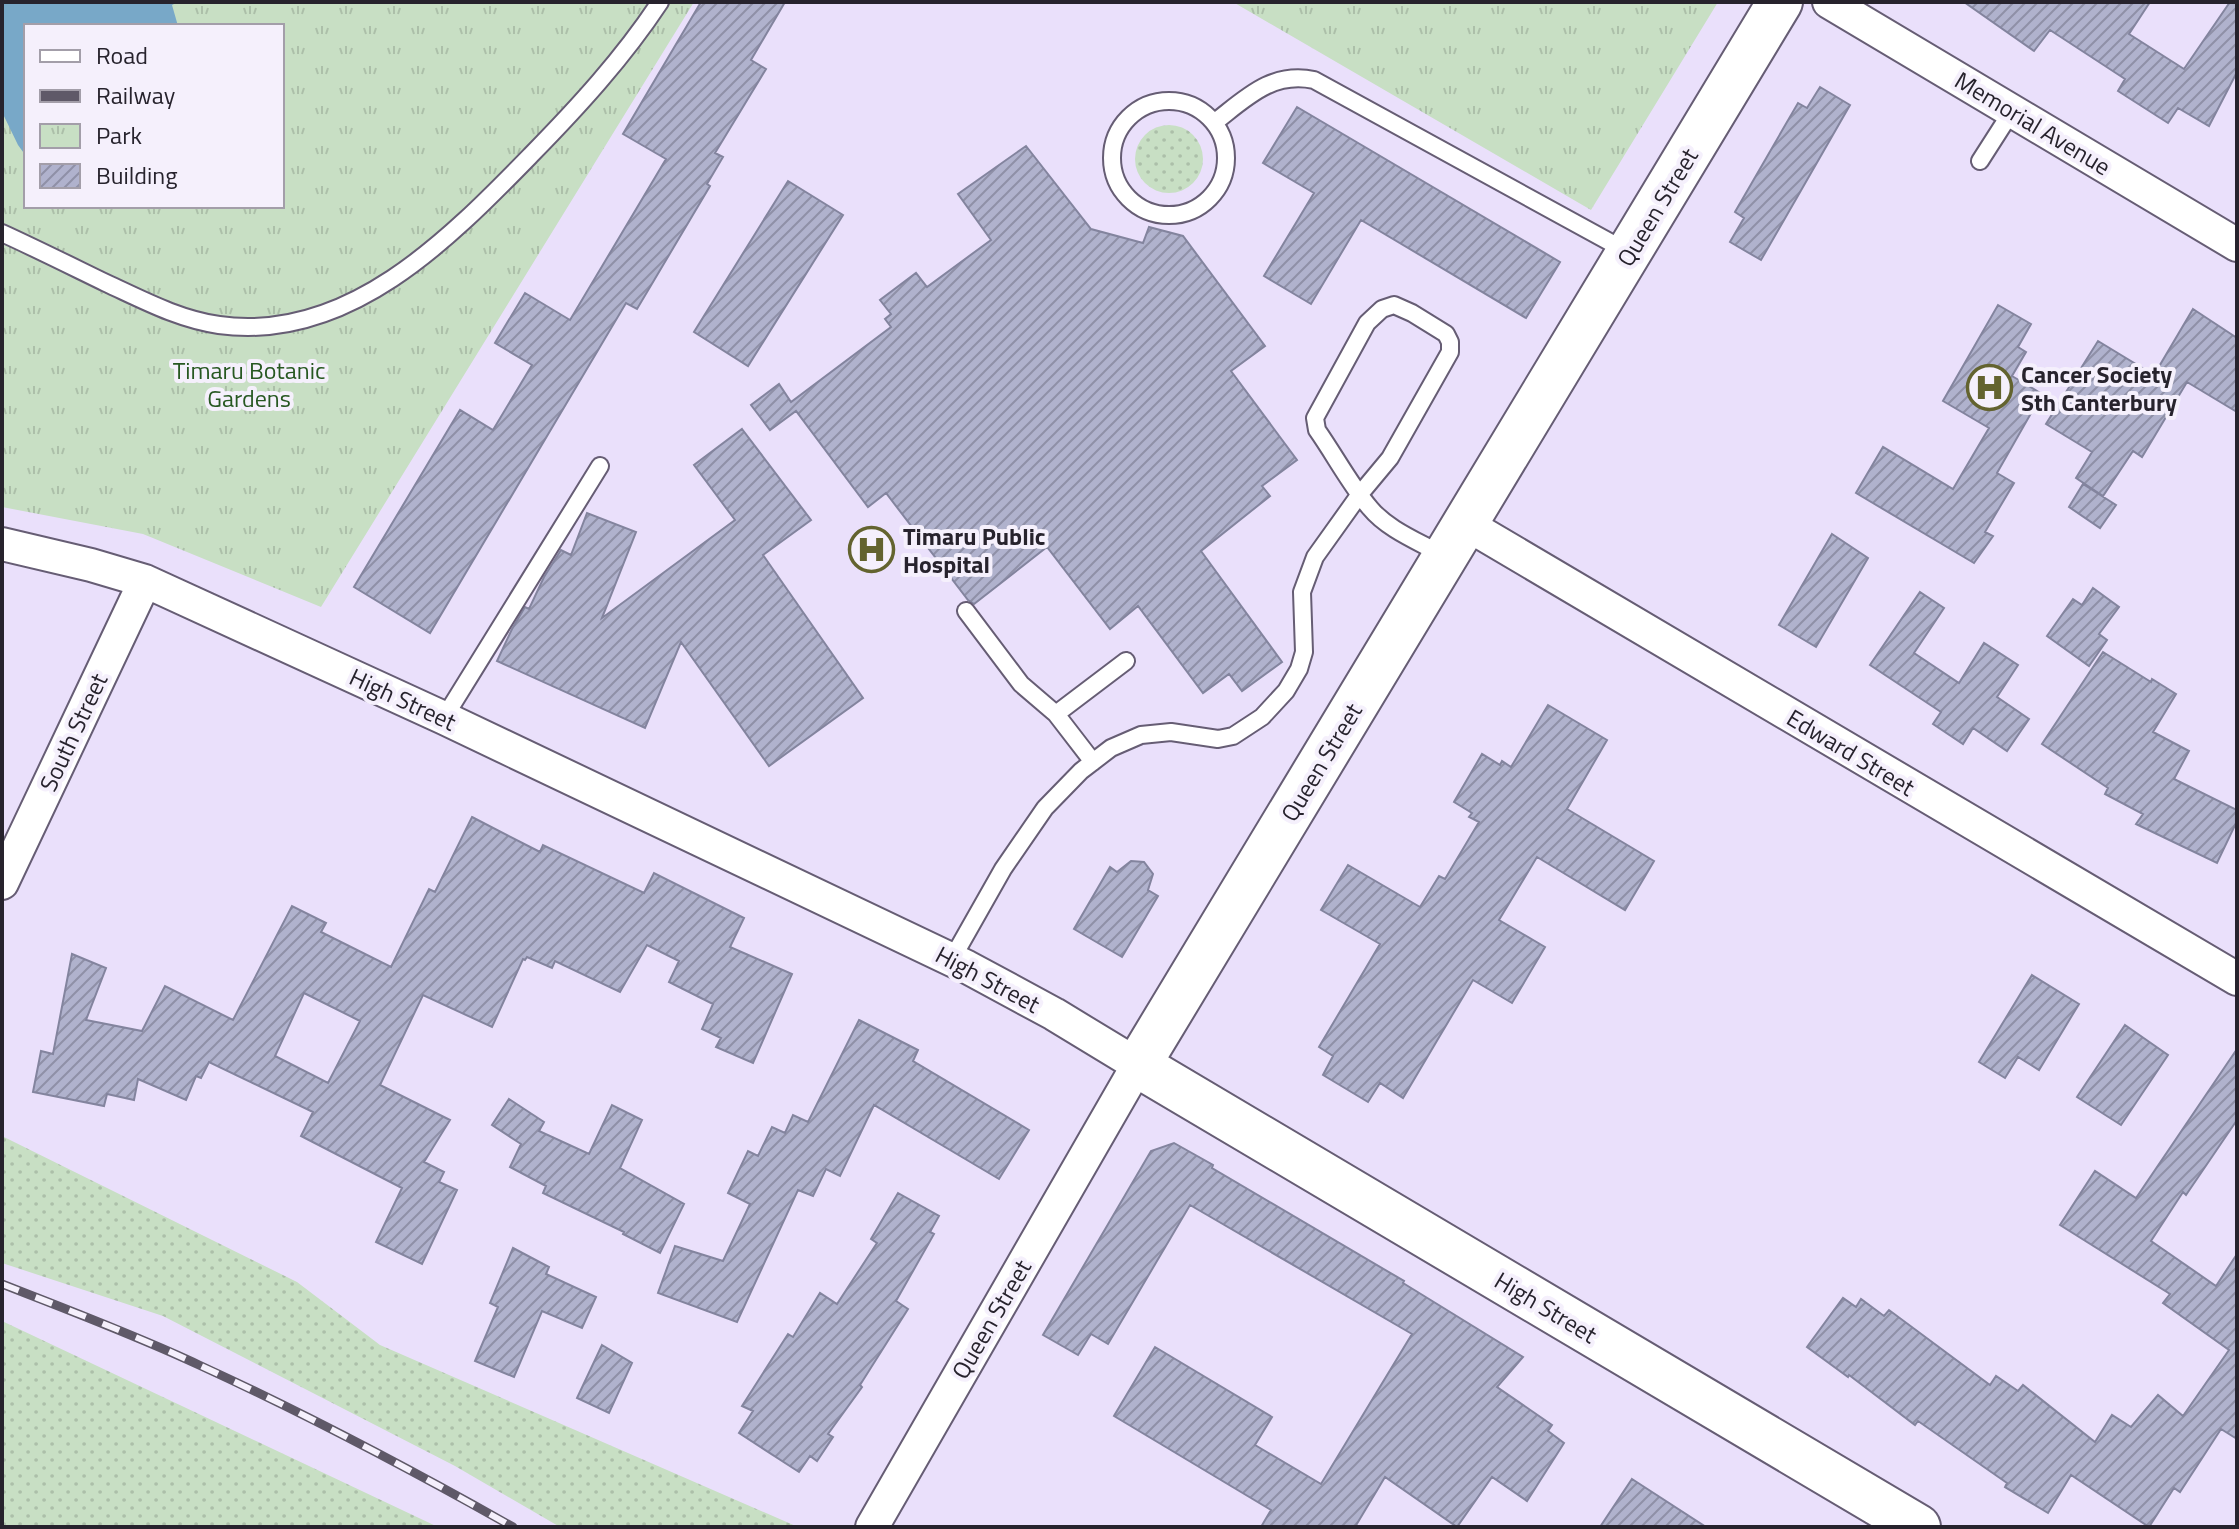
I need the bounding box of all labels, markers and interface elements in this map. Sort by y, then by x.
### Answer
legend [24,24,284,208]
text: Road [96,37,148,73]
street label: Memorial Avenue [1948,62,2118,184]
text: Railway [96,77,176,113]
text: Park [96,117,142,153]
street label: Queen Street [1607,140,1707,273]
text: Building [96,157,178,193]
park label: Timaru Botanic Gardens [173,352,325,416]
place label: Cancer Society Sth Canterbury [2021,356,2177,420]
hospital icon: Cancer Society Sth Canterbury [1966,364,2014,412]
place label: Timaru Public Hospital [903,518,1046,582]
hospital icon: Timaru Public Hospital [848,526,896,574]
street label: High Street [344,659,463,740]
street label: South Street [30,666,116,797]
street label: Queen Street [1271,695,1371,828]
street label: Edward Street [1780,700,1922,805]
street label: High Street [929,936,1047,1022]
street label: Queen Street [942,1252,1040,1386]
street label: High Street [1488,1262,1605,1352]

